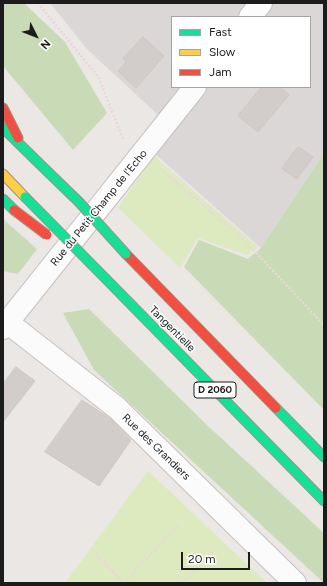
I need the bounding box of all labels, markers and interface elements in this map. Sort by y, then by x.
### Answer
north arrow [16,16,56,56]
legend [171,16,311,88]
text: Fast [209,25,232,39]
text: N [38,37,53,52]
text: Slow [209,45,235,59]
text: Jam [209,65,232,79]
street label: Rue du Petit Champ de l'Echo [48,147,150,269]
street label: Tangentielle [146,303,198,355]
road number: D 2060 [194,382,236,398]
street label: Rue des Grandiers [119,411,193,483]
scale bar [183,544,252,570]
text: 20 m [188,552,216,566]

